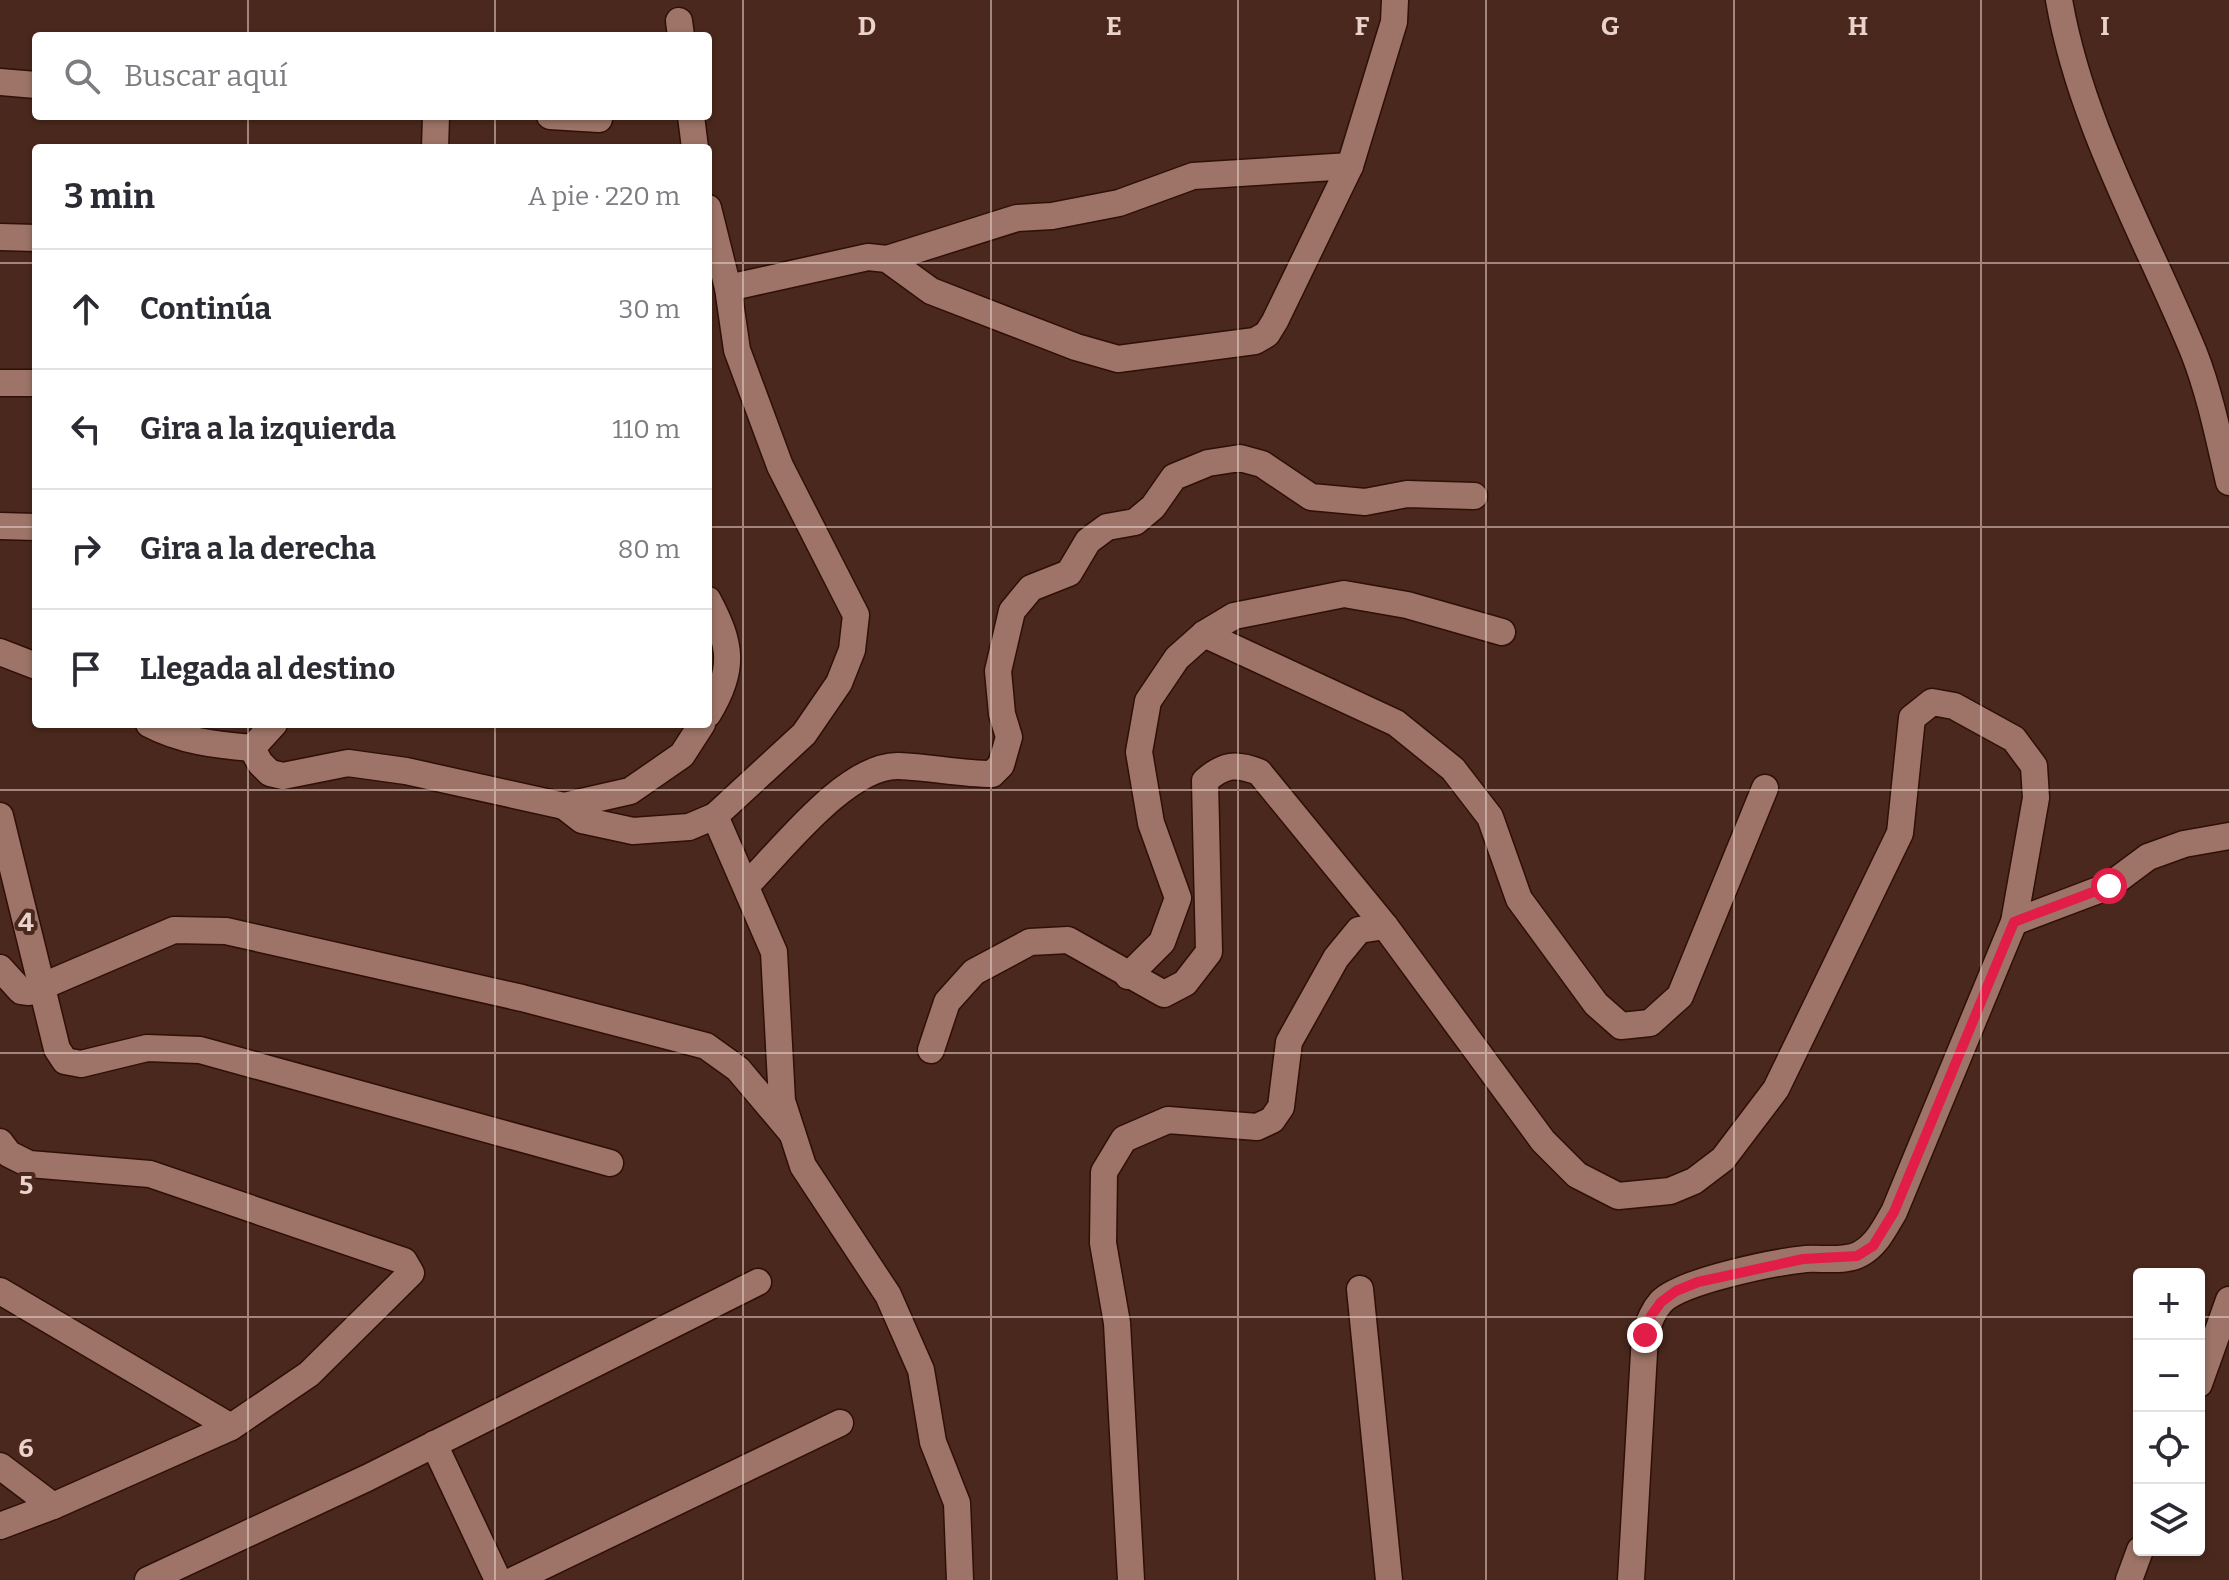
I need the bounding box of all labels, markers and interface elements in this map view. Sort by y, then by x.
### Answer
text: D [858,11,876,42]
text: E [1106,11,1122,42]
text: F [1355,11,1370,42]
text: G [1601,11,1620,42]
text: H [1848,11,1868,42]
text: I [2100,11,2110,42]
search box [32,32,712,120]
icon: search [60,54,104,98]
text: Buscar aquí [124,58,288,94]
text: 3 min [64,176,155,217]
text: A pie · 220 m [528,181,680,212]
icon: ahead [64,287,108,331]
text: Continúa [140,291,271,327]
text: 30 m [619,294,680,325]
icon: left [64,407,108,451]
text: Gira a la izquierda [140,411,396,447]
text: 110 m [612,414,680,445]
icon: right [64,527,108,571]
text: Gira a la derecha [140,531,376,567]
text: 80 m [618,534,680,565]
icon: arrive [64,647,108,691]
text: Llegada al destino [140,651,395,687]
route start [2091,868,2127,904]
text: 4 [18,907,34,938]
text: 5 [19,1170,33,1201]
map controls [2133,1268,2205,1556]
button: + [2133,1268,2205,1340]
route end [1627,1317,1663,1353]
button: − [2133,1340,2205,1412]
button: locate [2133,1412,2205,1484]
text: 6 [18,1433,34,1464]
button: layers [2133,1484,2205,1556]

